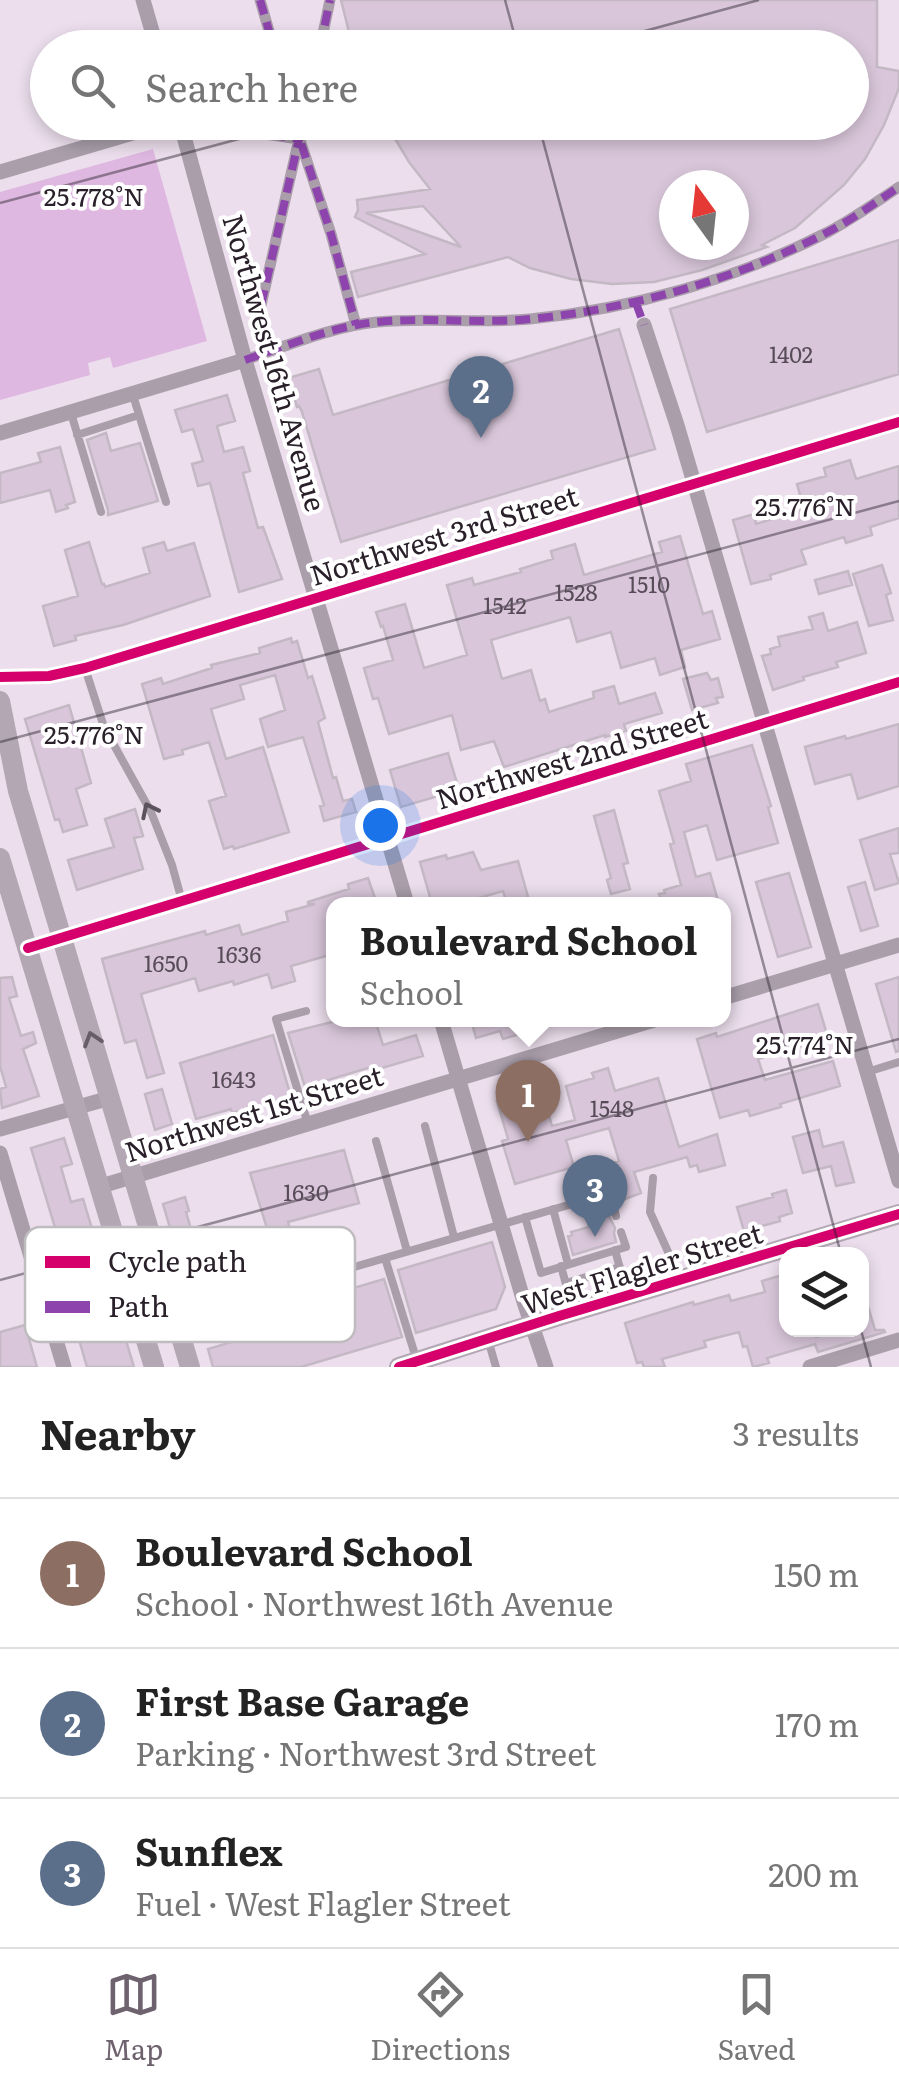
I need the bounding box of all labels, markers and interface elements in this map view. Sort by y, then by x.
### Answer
search box [30,30,869,140]
text: Search here [145,57,358,114]
icon: search [65,58,120,113]
north arrow [659,170,749,260]
text: 25.778°N [44,177,144,214]
street label: Northwest 16th Avenue [213,209,338,516]
house number: 1402 [769,337,813,370]
pin: 2 [448,356,514,438]
street label: Northwest 3rd Street [304,473,583,595]
text: 25.776°N [755,487,855,524]
house number: 1510 [628,567,670,600]
house number: 1528 [554,575,598,608]
house number: 1542 [483,588,527,621]
street label: Northwest 2nd Street [430,695,713,818]
text: 25.776°N [44,715,144,752]
your location [355,800,406,851]
one-way arrow [141,802,161,820]
popup [326,897,731,1027]
text: Boulevard School [360,910,697,967]
house number: 1636 [217,937,261,970]
house number: 1650 [144,946,188,979]
text: School [360,967,463,1015]
text: 25.774°N [756,1025,854,1062]
one-way arrow [83,1031,104,1048]
street label: Northwest 1st Street [119,1053,388,1171]
pin: 1 [496,1060,560,1142]
house number: 1643 [212,1062,256,1095]
house number: 1548 [590,1091,634,1124]
pin: 3 [562,1154,628,1237]
house number: 1630 [283,1175,329,1208]
street label: West Flagler Street [516,1210,768,1324]
legend [25,1227,355,1342]
text: Cycle path [108,1239,247,1281]
map controls [779,1247,869,1337]
button: layers [779,1247,869,1337]
text: Path [108,1284,169,1326]
text: Nearby [40,1401,196,1463]
text: 3 results [733,1408,859,1456]
text: Boulevard School [135,1521,473,1578]
text: 1 [66,1549,79,1597]
text: 150 m [774,1549,859,1597]
text: School · Northwest 16th Avenue [135,1578,613,1626]
text: First Base Garage [135,1671,469,1728]
text: 2 [64,1699,81,1747]
text: 170 m [775,1699,859,1747]
text: Parking · Northwest 3rd Street [135,1728,596,1776]
text: Sunflex [135,1821,282,1878]
text: 3 [64,1849,81,1897]
text: 200 m [768,1849,859,1897]
text: Fuel · West Flagler Street [135,1878,511,1926]
tab: Map [104,1967,163,2069]
tab: Directions [370,1967,510,2069]
tab: Saved [717,1967,795,2069]

